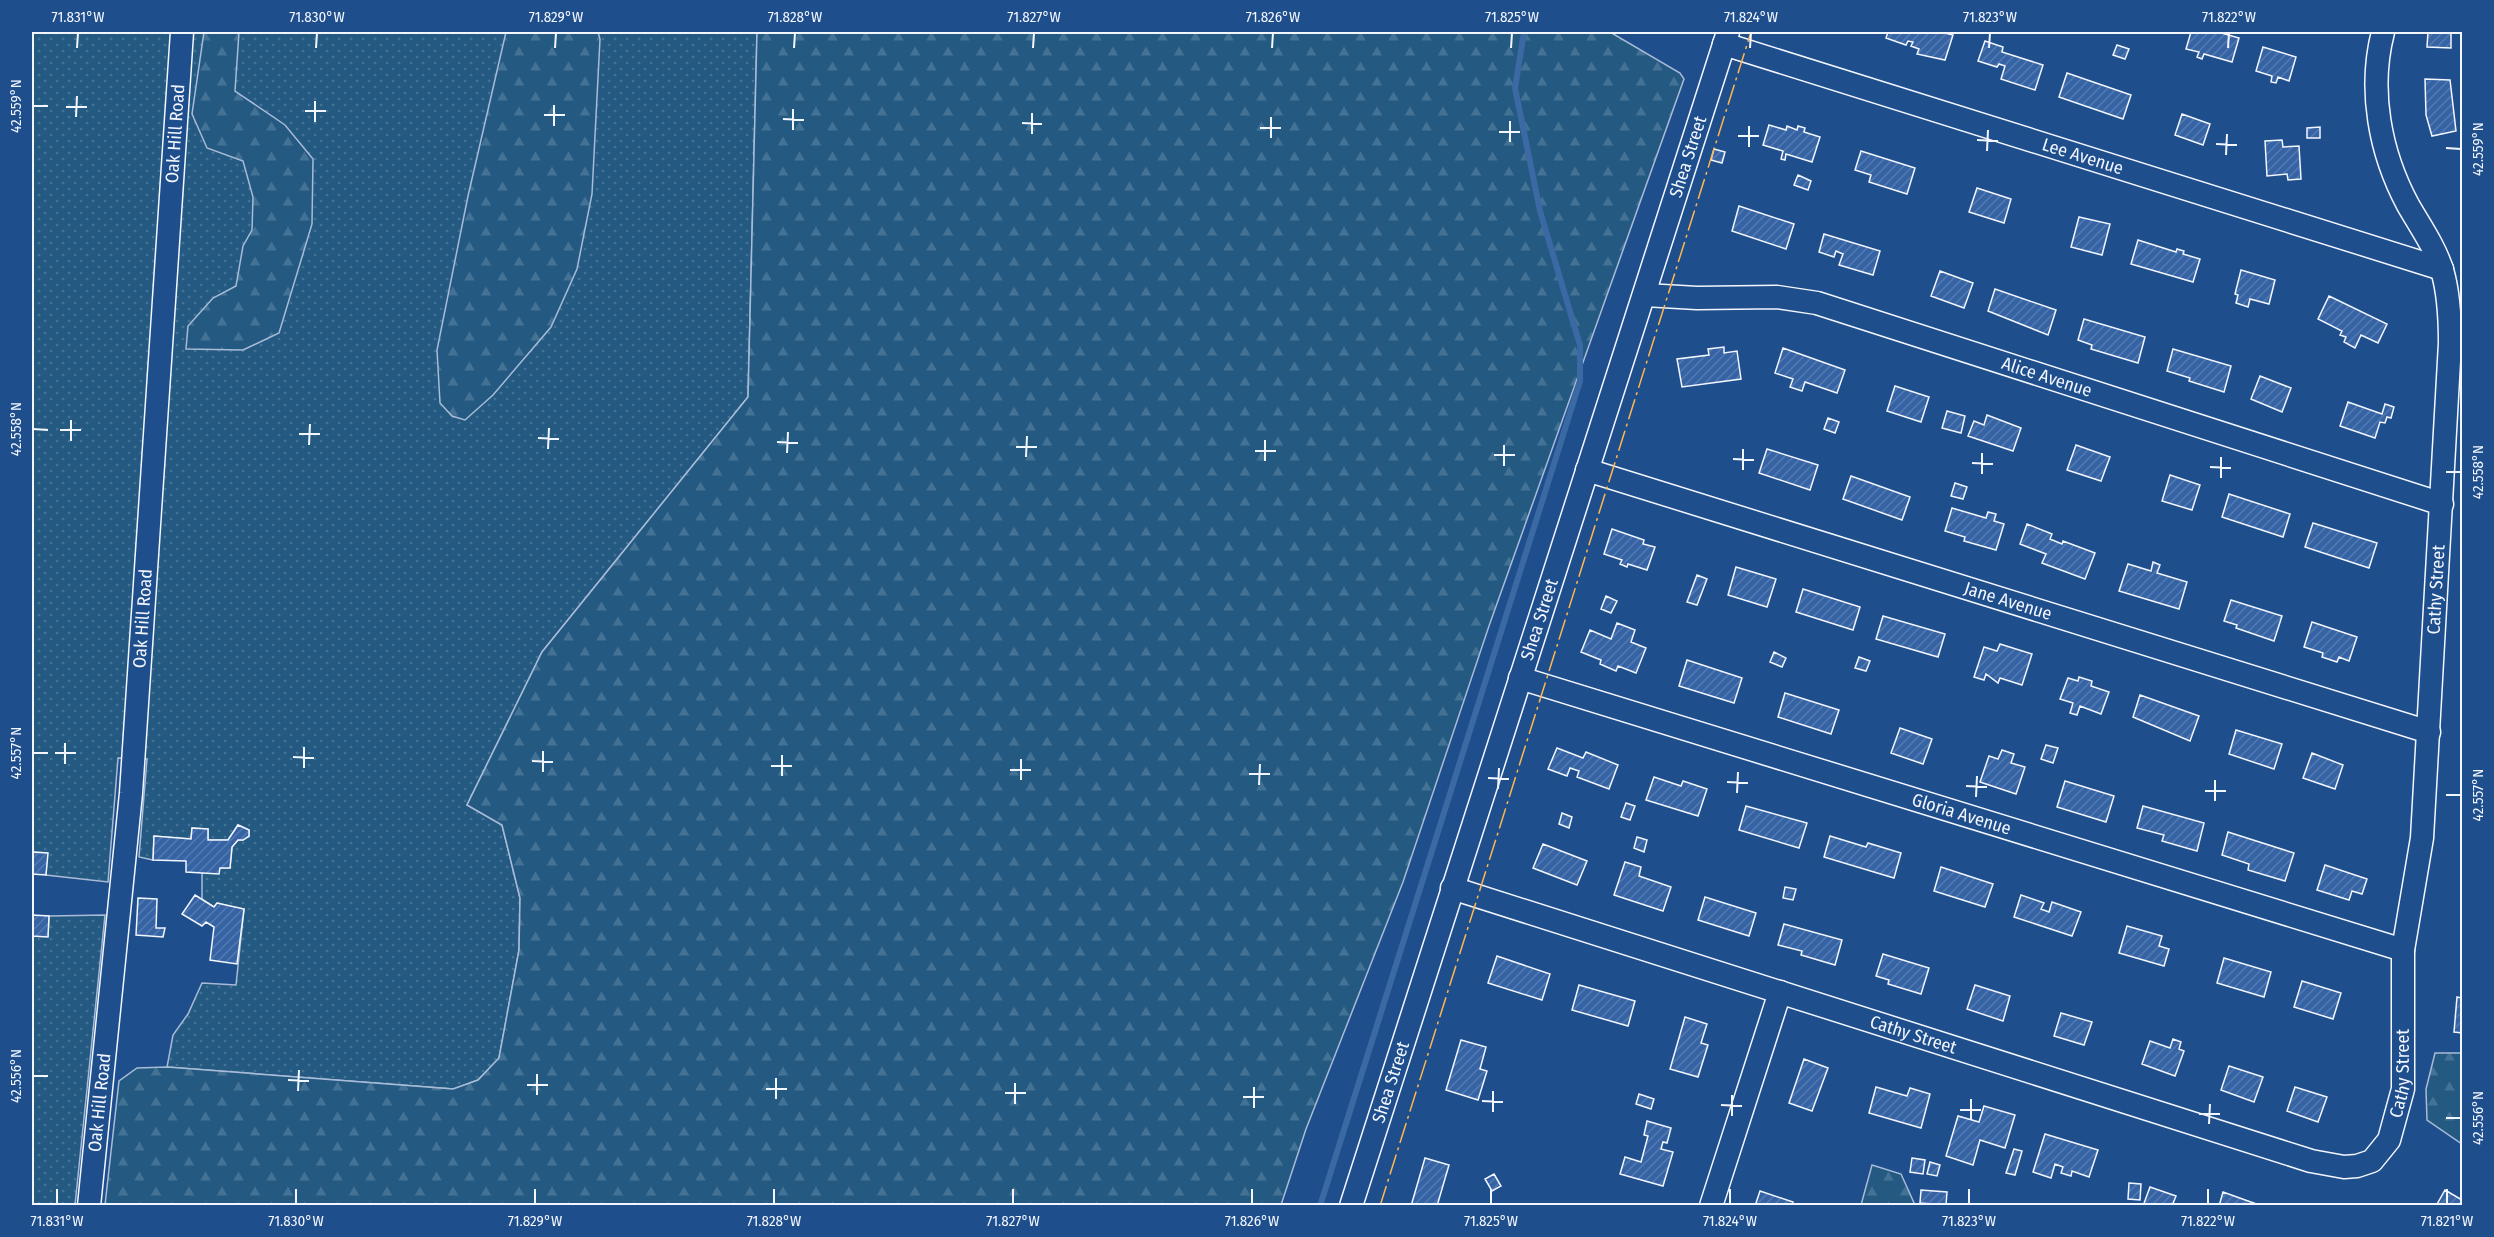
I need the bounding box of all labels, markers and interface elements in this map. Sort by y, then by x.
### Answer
text: 71.831°W [52,8,104,26]
text: 71.830°W [289,8,345,26]
text: 71.829°W [529,8,583,26]
text: 71.828°W [768,8,822,26]
text: 71.827°W [1007,8,1061,26]
text: 71.826°W [1246,8,1300,26]
text: 71.825°W [1485,8,1539,26]
text: 71.824°W [1724,8,1778,26]
text: 71.823°W [1963,8,2017,26]
text: 71.822°W [2202,8,2256,26]
text: 42.559°N [7,79,25,133]
street label: Oak Hill Road [161,83,189,184]
street label: Shea Street [1665,113,1711,200]
text: 42.559°N [2469,122,2487,176]
street label: Lee Avenue [2040,133,2126,179]
street label: Alice Avenue [1999,352,2095,402]
text: 42.558°N [7,402,25,456]
text: 42.558°N [2469,445,2487,499]
street label: Cathy Street [2423,544,2450,635]
street label: Oak Hill Road [128,568,157,669]
street label: Shea Street [1516,576,1563,663]
street label: Jane Avenue [1962,577,2055,625]
text: 42.557°N [7,727,25,779]
text: 42.557°N [2469,769,2487,821]
street label: Gloria Avenue [1909,788,2014,840]
street label: Cathy Street [1867,1011,1959,1059]
street label: Cathy Street [2385,1029,2415,1120]
street label: Shea Street [1367,1039,1414,1126]
text: 42.556°N [7,1049,25,1103]
street label: Oak Hill Road [84,1052,115,1153]
text: 42.556°N [2469,1091,2487,1145]
text: 71.831°W [31,1212,83,1230]
text: 71.830°W [268,1212,324,1230]
text: 71.829°W [508,1212,562,1230]
text: 71.828°W [747,1212,801,1230]
text: 71.827°W [986,1212,1040,1230]
text: 71.826°W [1225,1212,1279,1230]
text: 71.825°W [1464,1212,1518,1230]
text: 71.824°W [1703,1212,1757,1230]
text: 71.823°W [1942,1212,1996,1230]
text: 71.822°W [2181,1212,2235,1230]
text: 71.821°W [2421,1212,2473,1230]

